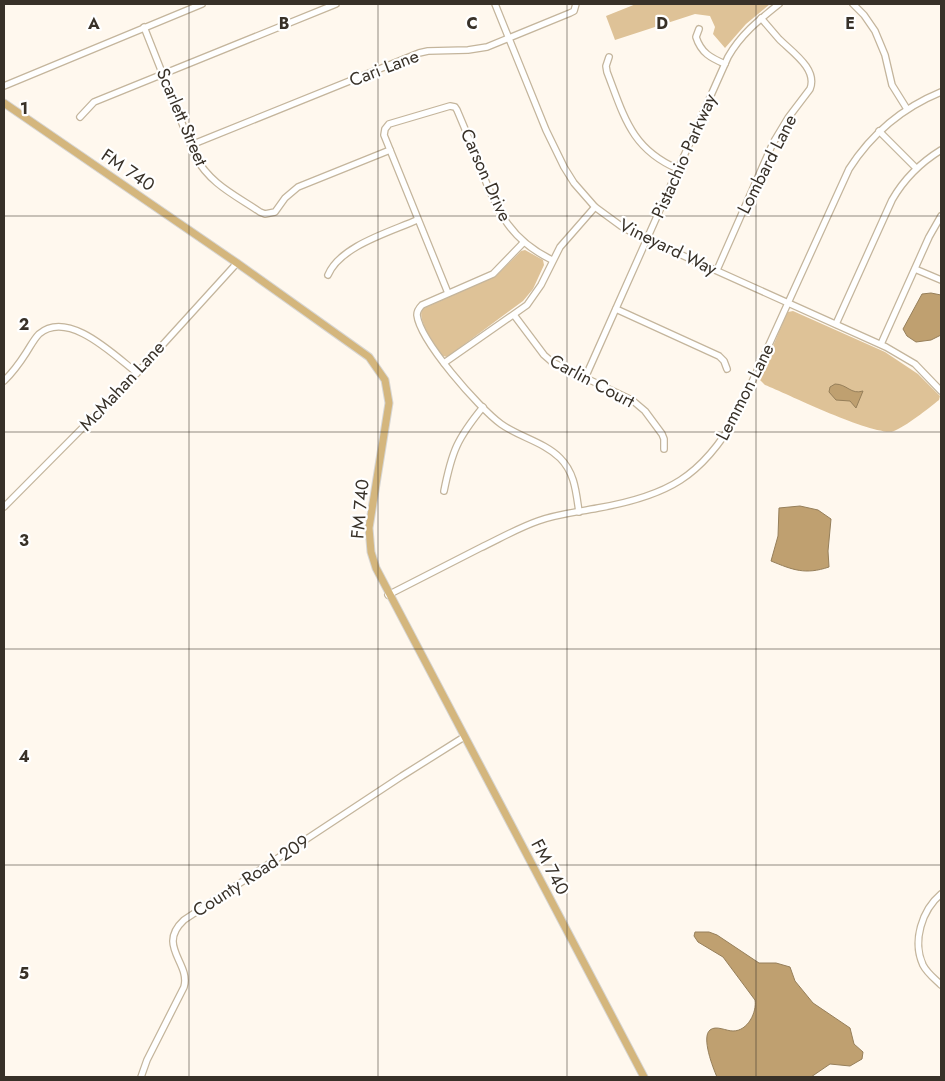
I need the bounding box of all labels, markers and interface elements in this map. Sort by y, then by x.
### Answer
text: A [87,12,100,35]
text: B [279,12,289,35]
text: C [466,12,478,35]
text: D [656,12,668,35]
text: E [845,12,855,35]
street label: Cari Lane [345,43,423,93]
street label: Scarlett Street [150,64,214,170]
street label: Pistachio Parkway [645,90,723,222]
text: 1 [20,97,28,120]
street label: Lombard Lane [731,110,803,218]
street label: Carson Drive [454,124,518,226]
street label: FM 740 [96,143,160,198]
street label: Vineyard Way [615,212,721,282]
text: 2 [19,313,29,336]
street label: McMahan Lane [73,335,171,437]
street label: Lemmon Lane [709,339,781,445]
street label: Carlin Court [545,348,640,415]
street label: FM 740 [344,478,376,540]
text: 3 [19,529,29,552]
text: 4 [18,745,30,768]
street label: County Road 209 [188,829,314,923]
street label: FM 740 [524,835,576,900]
text: 5 [19,962,29,985]

